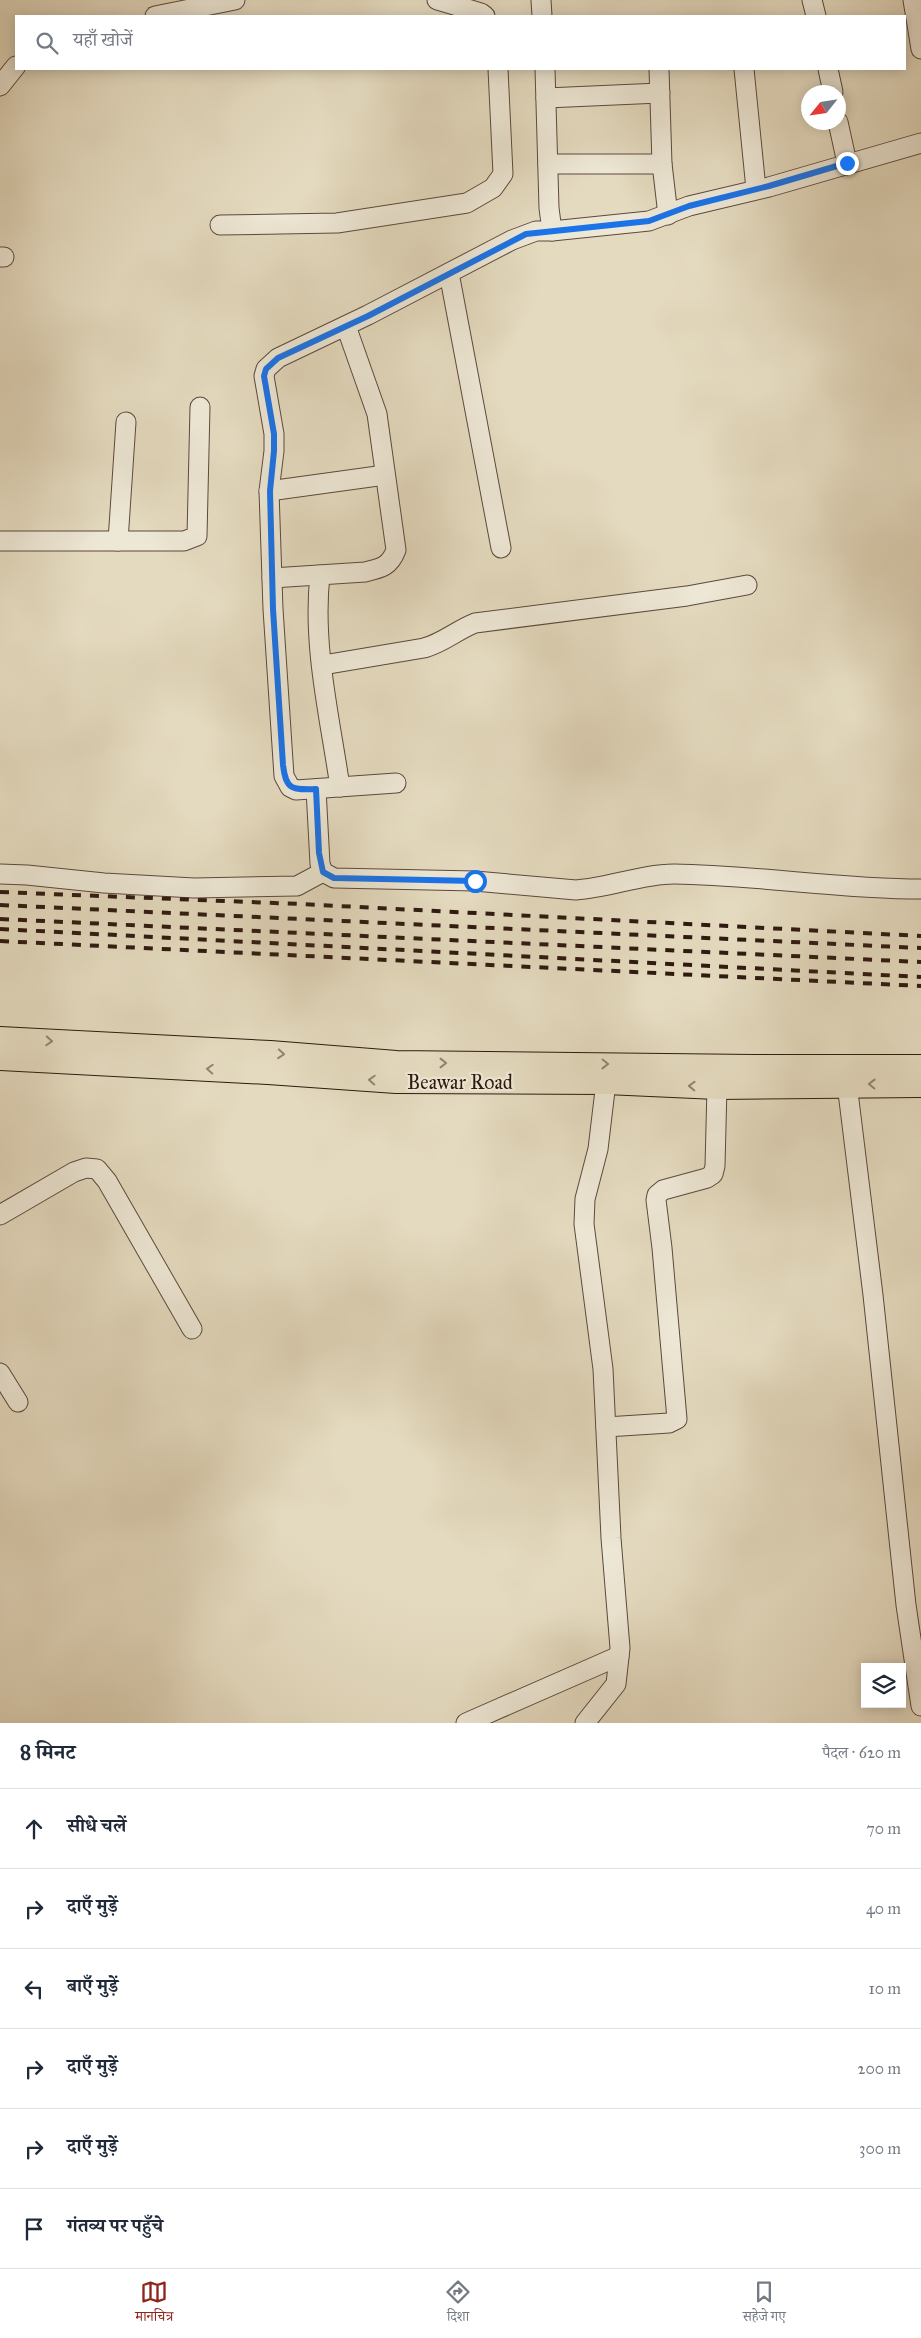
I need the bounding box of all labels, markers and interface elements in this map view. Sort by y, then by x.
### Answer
search box [15,15,906,70]
text: यहाँ खोजें [73,28,133,51]
icon: search [33,29,61,57]
north arrow [801,85,846,130]
route end [836,152,859,175]
route start [464,870,487,893]
one-way arrow [45,1036,53,1047]
one-way arrow [277,1048,285,1059]
one-way arrow [440,1058,447,1068]
one-way arrow [602,1059,610,1070]
one-way arrow [206,1063,214,1074]
street label: Beawar Road [407,1070,513,1094]
one-way arrow [368,1074,376,1085]
one-way arrow [868,1079,876,1089]
one-way arrow [688,1080,696,1091]
map controls [861,1663,906,1708]
button: layers [861,1663,906,1708]
text: 8 मिनट [20,1739,75,1765]
text: पैदल · 620 m [822,1743,901,1762]
text: सीधे चलें [67,1814,126,1837]
icon: ahead [20,1815,48,1843]
text: 70 m [866,1819,901,1838]
text: दाएँ मुड़ें [67,1894,118,1917]
icon: right [20,1895,48,1923]
text: 40 m [866,1899,901,1918]
text: बाएँ मुड़ें [67,1974,118,1997]
icon: left [20,1975,48,2003]
text: 10 m [869,1979,901,1998]
text: दाएँ मुड़ें [67,2054,118,2077]
icon: right [20,2055,48,2083]
text: 200 m [858,2059,901,2078]
text: दाएँ मुड़ें [67,2134,118,2157]
icon: right [20,2135,48,2163]
text: 300 m [859,2139,901,2158]
text: गंतव्य पर पहुँचे [67,2214,163,2237]
icon: arrive [20,2215,48,2243]
tab: मानचित्र [135,2278,173,2330]
tab: दिशा [444,2278,472,2330]
tab: सहेजे गए [743,2278,786,2330]

